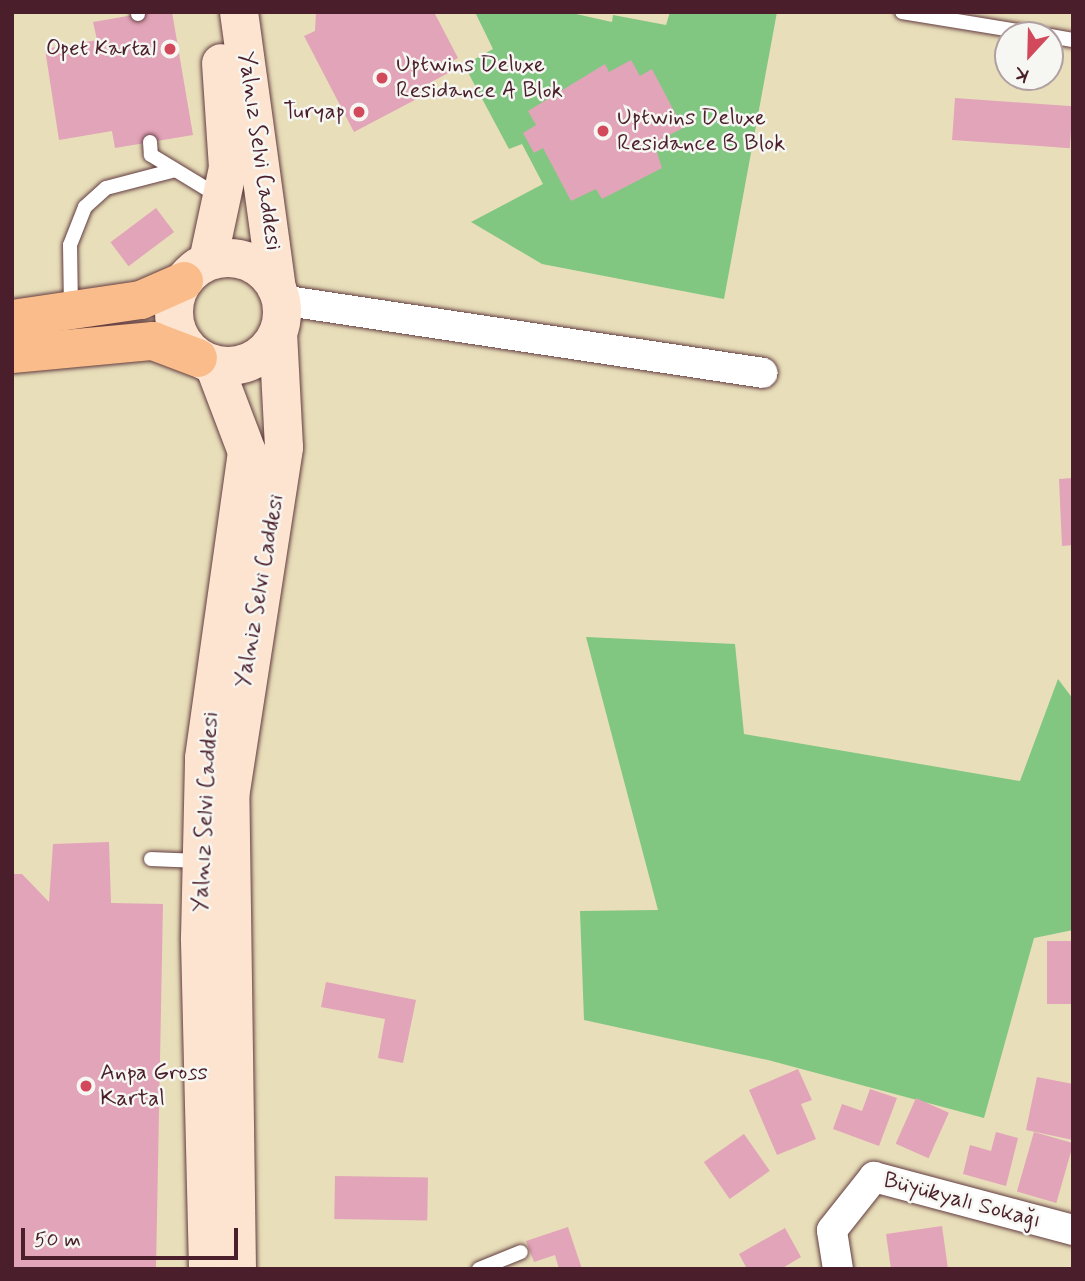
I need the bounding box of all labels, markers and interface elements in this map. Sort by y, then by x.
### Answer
north arrow [994,21,1064,91]
place label: Opet Kartal [42,35,156,63]
marker: Opet Kartal [162,41,178,57]
street label: Yalnız Selvi Caddesi [231,48,287,254]
place label: Uptwins Deluxe Residance A Blok [396,51,564,105]
text: K [1011,60,1033,88]
marker: Uptwins Deluxe Residance A Blok [374,70,390,86]
place label: Turyap [283,98,345,126]
marker: Turyap [351,104,367,120]
place label: Uptwins Deluxe Residance B Blok [617,104,785,158]
marker: Uptwins Deluxe Residance B Blok [595,123,611,139]
street label: Yalniz Selvi Caddesi [229,489,291,693]
street label: Yalnız Selvi Caddesi [187,710,225,914]
place label: Anpa Gross Kartal [100,1059,207,1113]
marker: Anpa Gross Kartal [78,1078,94,1094]
street label: Büyükyalı Sokağı [880,1167,1044,1235]
scale bar [24,1214,242,1258]
text: 50 m [34,1226,81,1254]

